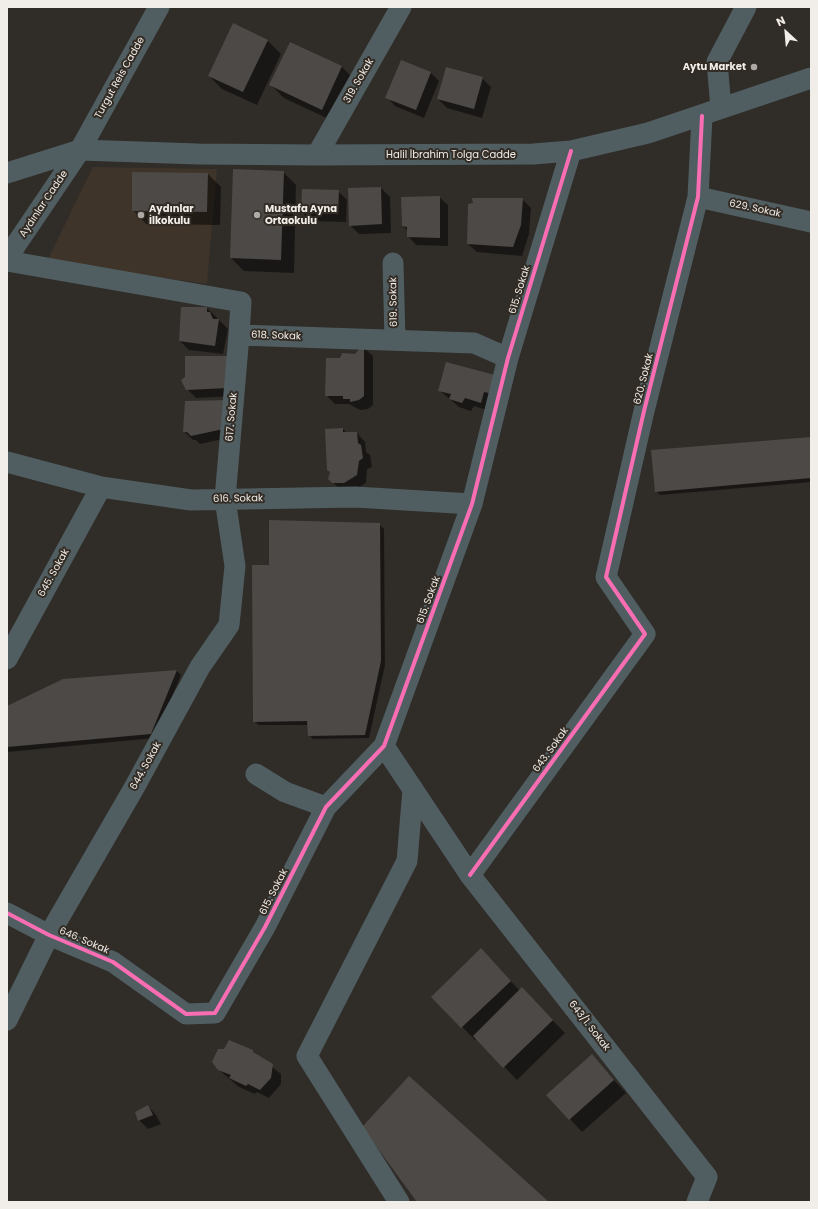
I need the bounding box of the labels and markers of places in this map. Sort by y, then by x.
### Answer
place label: Aytu Market [683,61,746,73]
marker: Aytu Market [749,62,759,72]
place label: Aydınlar İlkokulu [149,203,193,226]
place label: Mustafa Ayna Ortaokulu [265,203,337,226]
marker: Aydınlar İlkokulu [136,210,146,220]
marker: Mustafa Ayna Ortaokulu [252,210,262,220]

